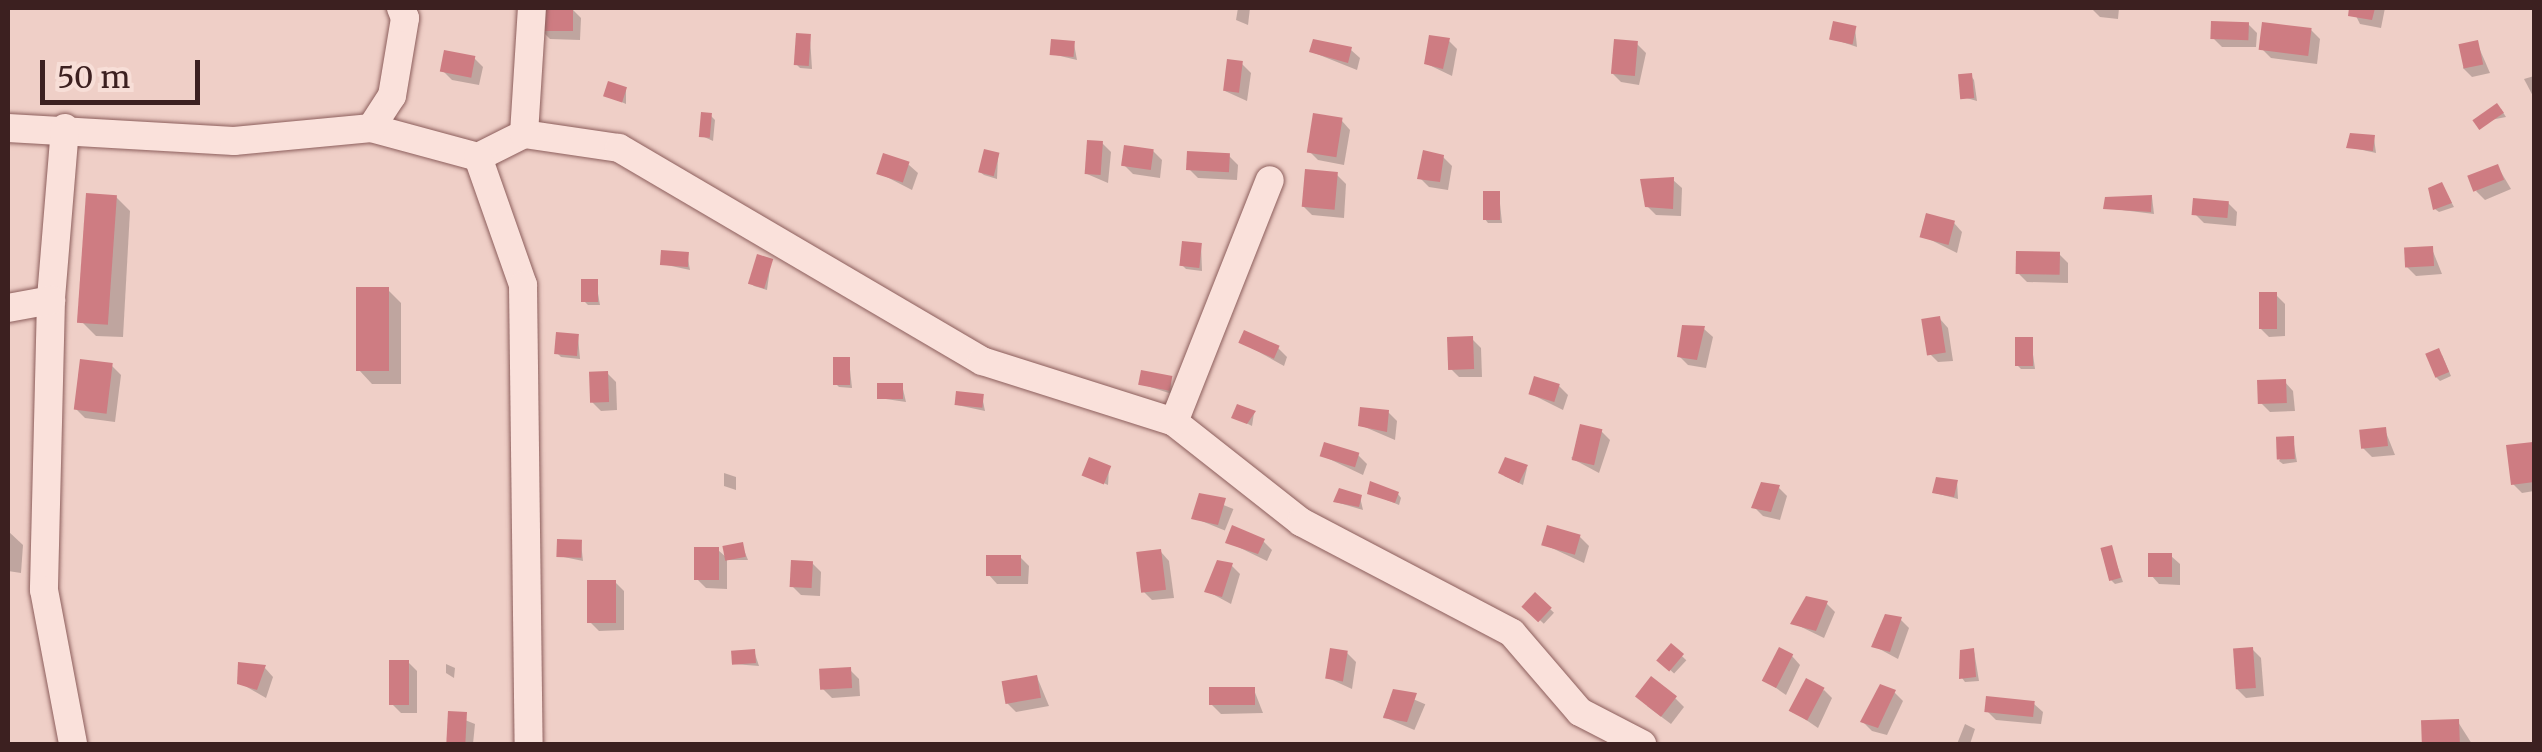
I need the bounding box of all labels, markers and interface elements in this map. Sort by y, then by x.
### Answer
scale bar [45,40,205,102]
text: 50 m [57,58,130,96]

